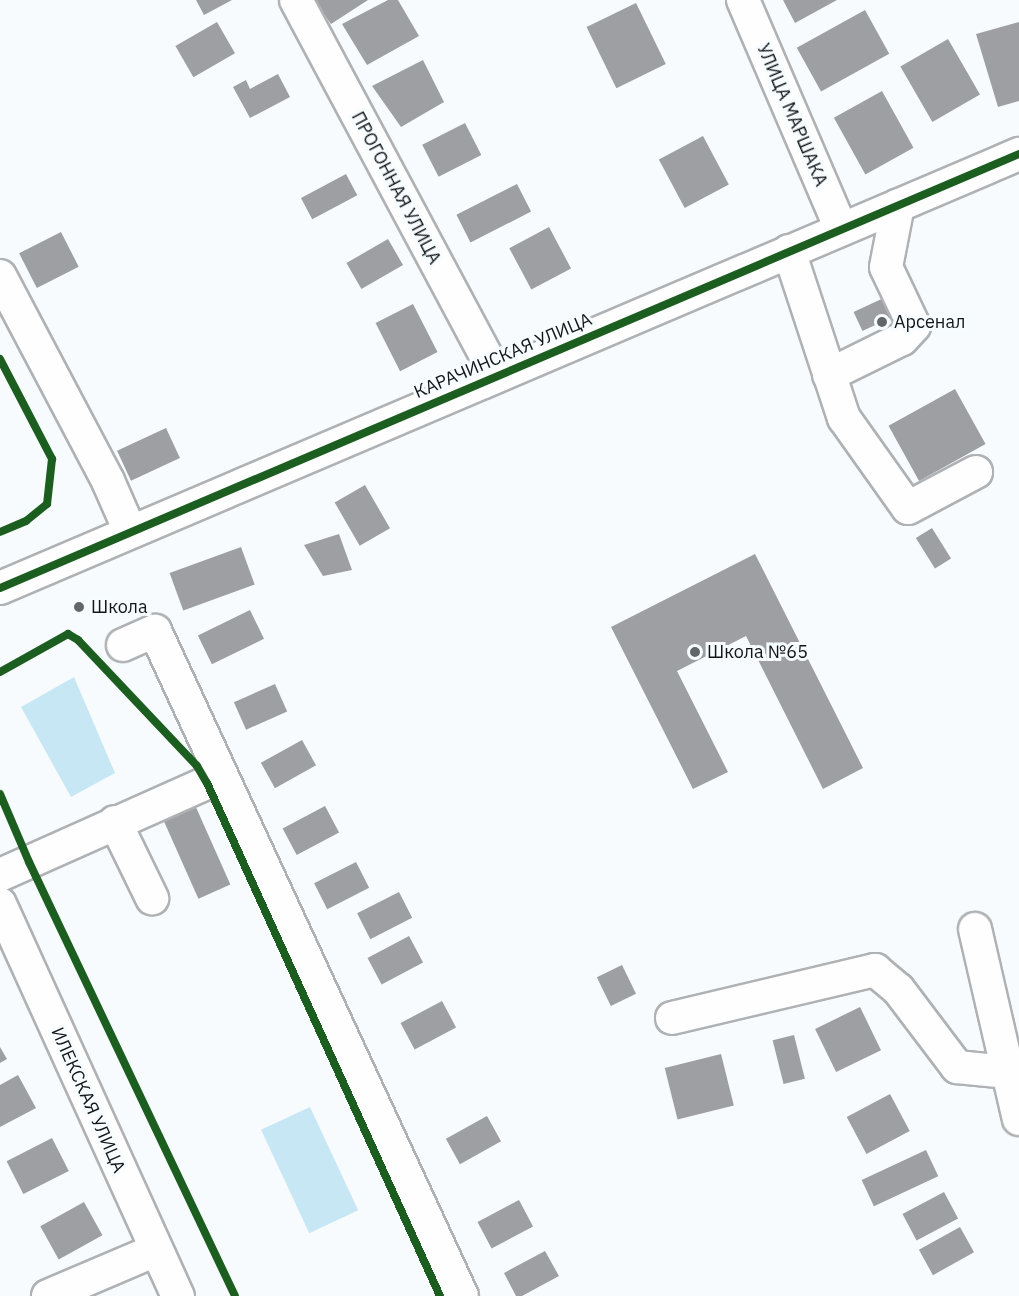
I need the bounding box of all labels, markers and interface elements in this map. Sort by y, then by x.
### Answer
street label: УЛИЦА МАРШАКА [752,40,832,190]
street label: ПРОГОННАЯ УЛИЦА [347,108,445,268]
street label: КАРАЧИНСКАЯ УЛИЦА [411,309,595,403]
place label: Арсенал [894,311,965,333]
marker: Арсенал [875,315,889,329]
place label: Школа [91,596,148,618]
marker: Школа [72,600,86,614]
place label: Школа №65 [707,641,808,663]
marker: Школа №65 [688,645,702,659]
street label: ИЛЕКСКАЯ УЛИЦА [46,1024,130,1176]

